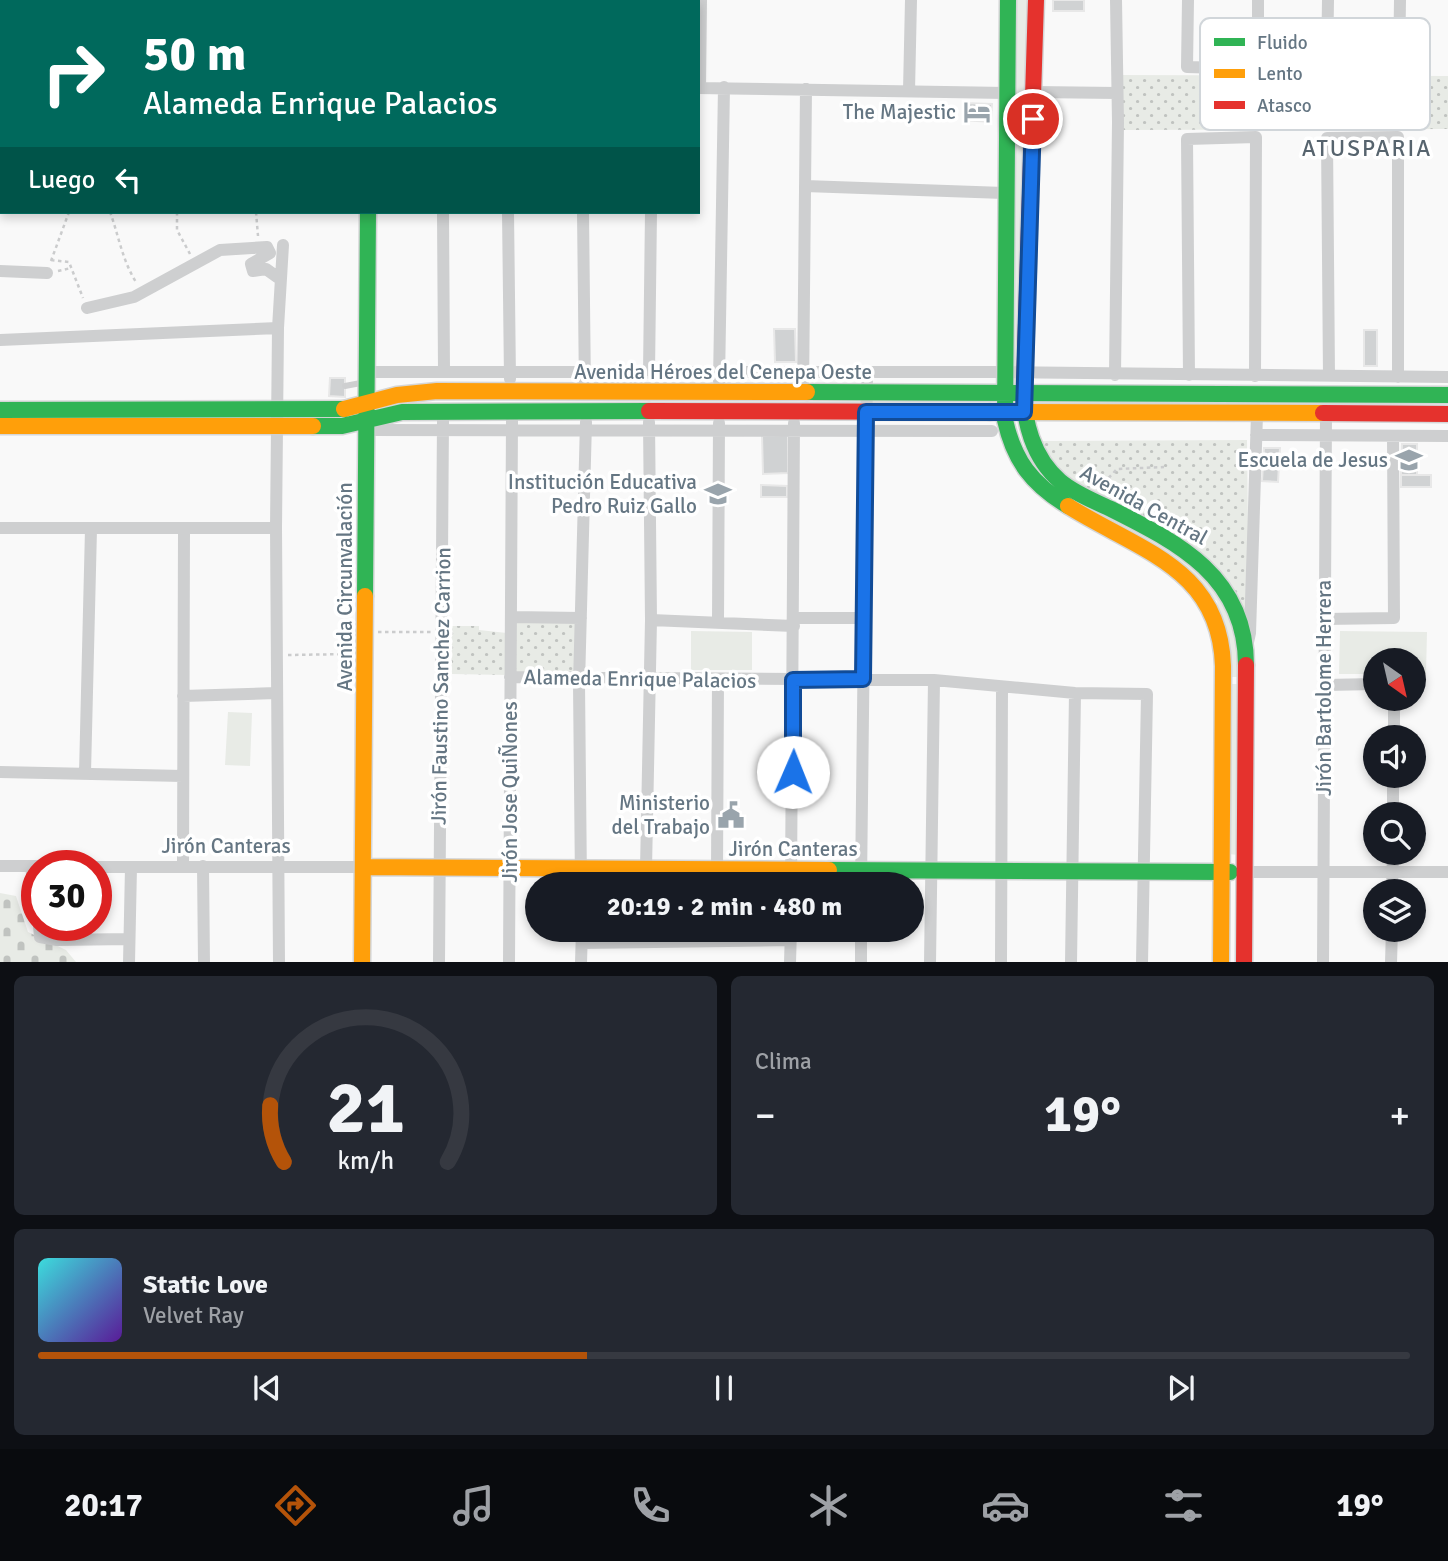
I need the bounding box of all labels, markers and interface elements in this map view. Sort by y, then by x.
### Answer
legend [1200,18,1430,130]
text: 50 m [143,24,246,84]
icon: right [28,28,119,119]
text: Fluido [1257,31,1308,55]
text: Lento [1257,62,1303,86]
text: Alameda Enrique Palacios [143,84,498,123]
pin [1003,89,1063,149]
text: Atasco [1257,94,1312,118]
hotel icon: The Majestic [962,97,992,127]
place label: The Majestic [843,99,956,125]
icon: arrive [1014,100,1052,138]
district label: ATUSPARIA [1302,134,1432,163]
icon: left [109,161,147,199]
text: Luego [28,164,95,196]
street label: Avenida Héroes del Cenepa Oeste [574,359,872,385]
school or university icon: Escuela de Jesus [1394,445,1424,475]
place label: Escuela de Jesus [1238,447,1388,473]
street label: Avenida Central [1076,459,1212,551]
place label: Institución Educativa Pedro Ruiz Gallo [508,469,697,519]
school or university icon: Institución Educativa Pedro Ruiz Gallo [703,479,733,509]
street label: Avenida Circunvalación [332,482,358,692]
street label: Jirón Faustino Sanchez Carrion [426,547,456,825]
street label: Jirón Bartolome Herrera [1311,580,1337,796]
north arrow [1363,648,1426,710]
map controls [1363,648,1426,942]
street label: Alameda Enrique Palacios [523,664,757,694]
street label: Jirón Jose QuiÑones [497,701,523,883]
button: sound [1363,725,1426,788]
position arrow [756,735,830,809]
place label: Ministerio del Trabajo [612,790,710,840]
public building icon: Ministerio del Trabajo [716,800,746,830]
button: search [1363,802,1426,865]
street label: Jirón Canteras [161,833,291,859]
street label: Jirón Canteras [728,836,858,862]
speed limit sign: 30 [21,850,112,941]
button: layers [1363,879,1426,942]
text: 20:19 · 2 min · 480 m [607,891,842,923]
text: Clima [755,1047,812,1076]
text: 21 [326,1064,405,1153]
text: 19° [1044,1082,1121,1146]
text: − [755,1092,776,1139]
text: + [1389,1092,1410,1139]
text: km/h [337,1144,394,1175]
text: Static Love [143,1269,268,1301]
text: Velvet Ray [143,1301,244,1330]
icon: previous [248,1369,286,1407]
icon: pause [705,1369,743,1407]
icon: next [1162,1369,1200,1407]
icon: directions [271,1481,320,1530]
icon: music [449,1481,498,1530]
icon: phone [626,1481,675,1530]
icon: climate [804,1481,853,1530]
icon: car [981,1481,1030,1530]
icon: filters [1159,1481,1208,1530]
text: 20:17 [64,1486,143,1525]
text: 19° [1336,1486,1384,1525]

